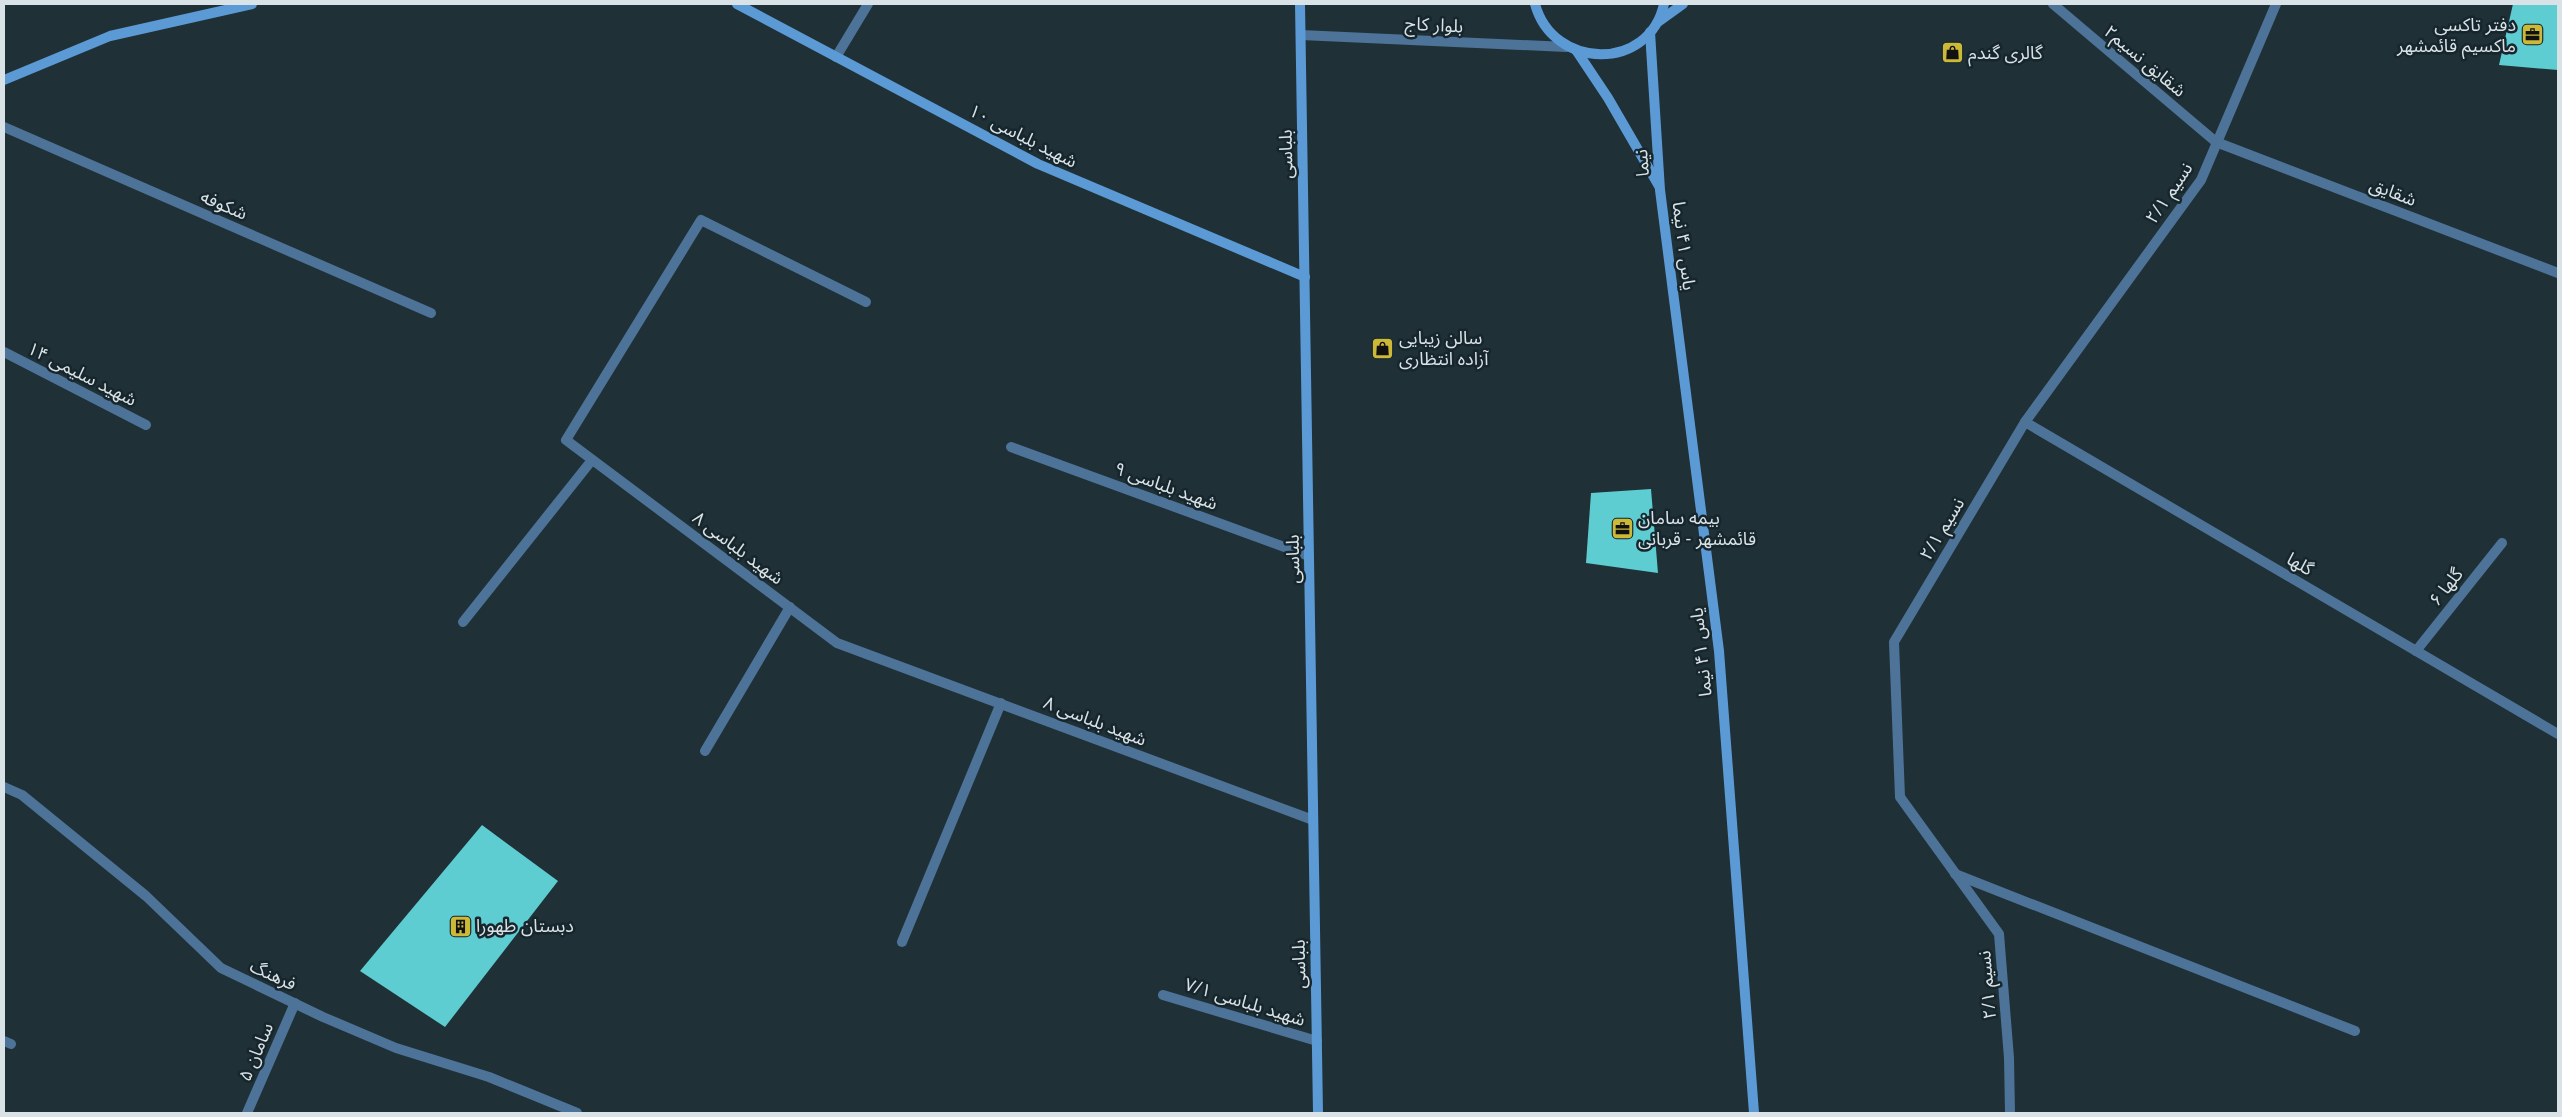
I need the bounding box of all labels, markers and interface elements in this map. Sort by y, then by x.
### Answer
street label: بلوار کاج [1404,10,1464,40]
place label: دفتر تاکسی ماکسیم قائمشهر [2396,12,2516,59]
street label: شقایق نسیم۲ [2098,19,2192,103]
office icon: دفتر تاکسی ماکسیم قائمشهر [2520,23,2544,47]
place label: گالری گندم [1968,40,2043,67]
shop icon: گالری گندم [1940,41,1964,65]
street label: شهید بلباسی ١٠ [965,98,1082,173]
street label: بلباسی [1273,129,1297,179]
street label: نیما [1628,149,1654,177]
street label: نسیم ۲/۱ [2139,157,2199,229]
street label: شقایق [2367,171,2420,211]
street label: شکوفه [197,184,251,225]
street label: یاس ۴۱ نیما [1668,200,1702,292]
place label: سالن زیبایی آزاده انتظاری [1399,325,1489,370]
street label: شهید سلیمی ۱۴ [24,335,141,411]
shop icon: سالن زیبایی آزاده انتظاری [1371,336,1395,360]
street label: شهید بلباسی ۹ [1111,455,1221,515]
street label: نسیم ۲/۱ [1913,493,1971,565]
street label: شهید بلباسی ۸ [688,505,789,589]
place label: بیمه سامان قائمشهر - قربانی [1638,505,1756,550]
office icon: بیمه سامان قائمشهر - قربانی [1610,516,1634,540]
street label: بلباسی [1280,534,1304,584]
street label: گلها [2283,546,2319,581]
street label: گلها ۶ [2423,562,2468,610]
street label: یاس ۴۱ نیما [1683,606,1717,698]
street label: شهید بلباسی ۸ [1041,689,1150,751]
place label: دبستان طهورا [476,913,574,937]
building icon: دبستان طهورا [448,914,472,938]
street label: بلباسی [1286,939,1310,989]
street label: نسیم ۲/۱ [1971,950,2003,1020]
street label: فرهنگ [246,953,300,995]
street label: شهید بلباسی ۷/۱ [1182,971,1309,1031]
street label: سامان ۵ [232,1019,278,1085]

